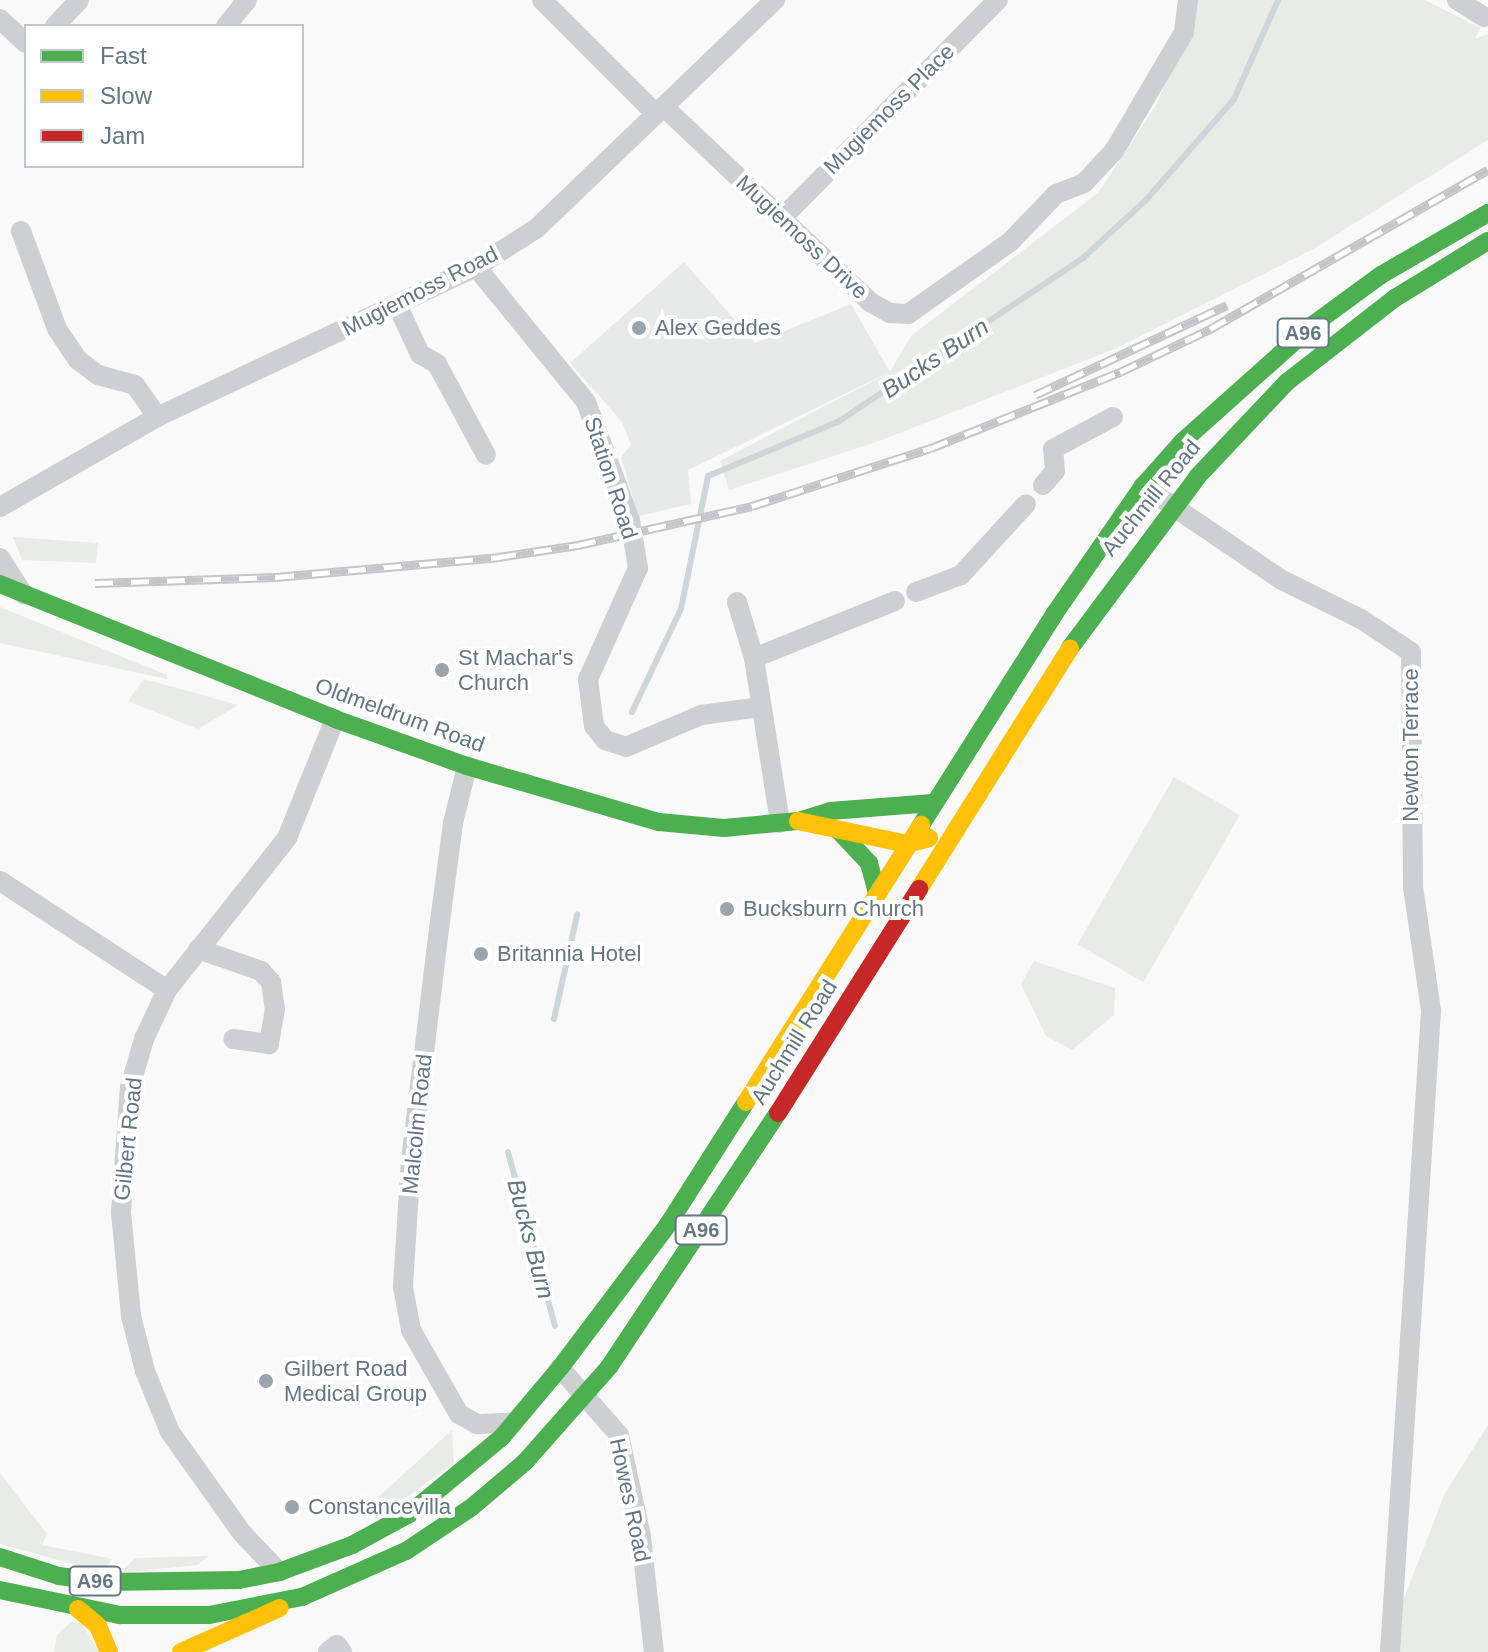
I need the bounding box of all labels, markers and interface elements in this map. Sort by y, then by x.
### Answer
legend [24,24,304,168]
street label: Mugiemoss Place [818,38,960,180]
text: Fast [100,42,147,69]
text: Slow [100,82,152,109]
text: Jam [100,122,145,149]
street label: Mugiemoss Drive [731,169,873,305]
street label: Mugiemoss Road [338,240,502,342]
water label: Bucks Burn [876,312,994,404]
place label: Alex Geddes [655,315,781,341]
road number: A96 [1275,317,1331,349]
marker: Alex Geddes [630,319,648,337]
street label: Station Road [579,413,643,543]
street label: Auchmill Road [1096,435,1206,561]
place label: St Machar's Church [458,644,573,696]
marker: St Machar's Church [433,661,451,679]
street label: Newton Terrace [1398,668,1424,822]
street label: Oldmeldrum Road [312,672,488,758]
place label: Bucksburn Church [743,896,924,922]
marker: Bucksburn Church [718,900,736,918]
place label: Britannia Hotel [497,941,641,967]
marker: Britannia Hotel [472,945,490,963]
street label: Auchmill Road [745,975,843,1109]
street label: Malcolm Road [397,1053,437,1195]
street label: Gilbert Road [108,1076,148,1202]
water label: Bucks Burn [501,1176,561,1302]
road number: A96 [673,1214,729,1246]
place label: Gilbert Road Medical Group [284,1355,427,1406]
marker: Gilbert Road Medical Group [255,1370,277,1392]
street label: Howes Road [604,1436,656,1564]
place label: Constancevilla [308,1494,451,1520]
marker: Constancevilla [283,1498,301,1516]
road number: A96 [67,1565,123,1597]

